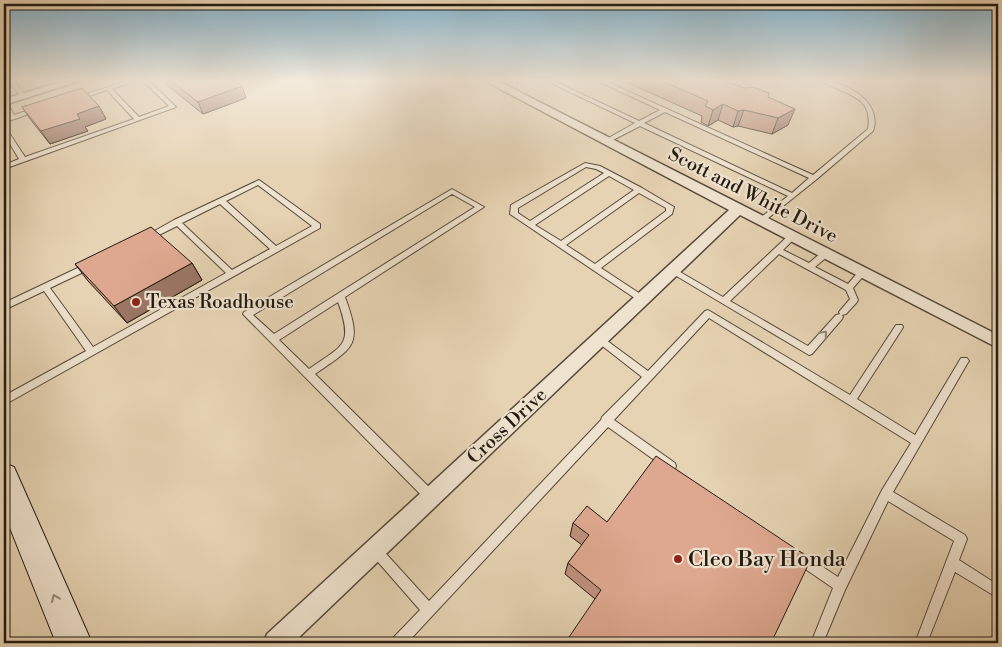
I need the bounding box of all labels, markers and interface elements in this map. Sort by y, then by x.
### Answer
street label: Scott and White Drive [664,142,842,248]
place label: Texas Roadhouse [146,290,294,314]
marker: Texas Roadhouse [130,296,142,308]
one-way arrow [818,330,827,339]
street label: Cross Drive [462,383,552,469]
place label: Cleo Bay Honda [688,546,847,573]
marker: Cleo Bay Honda [672,553,684,565]
one-way arrow [50,594,61,603]

